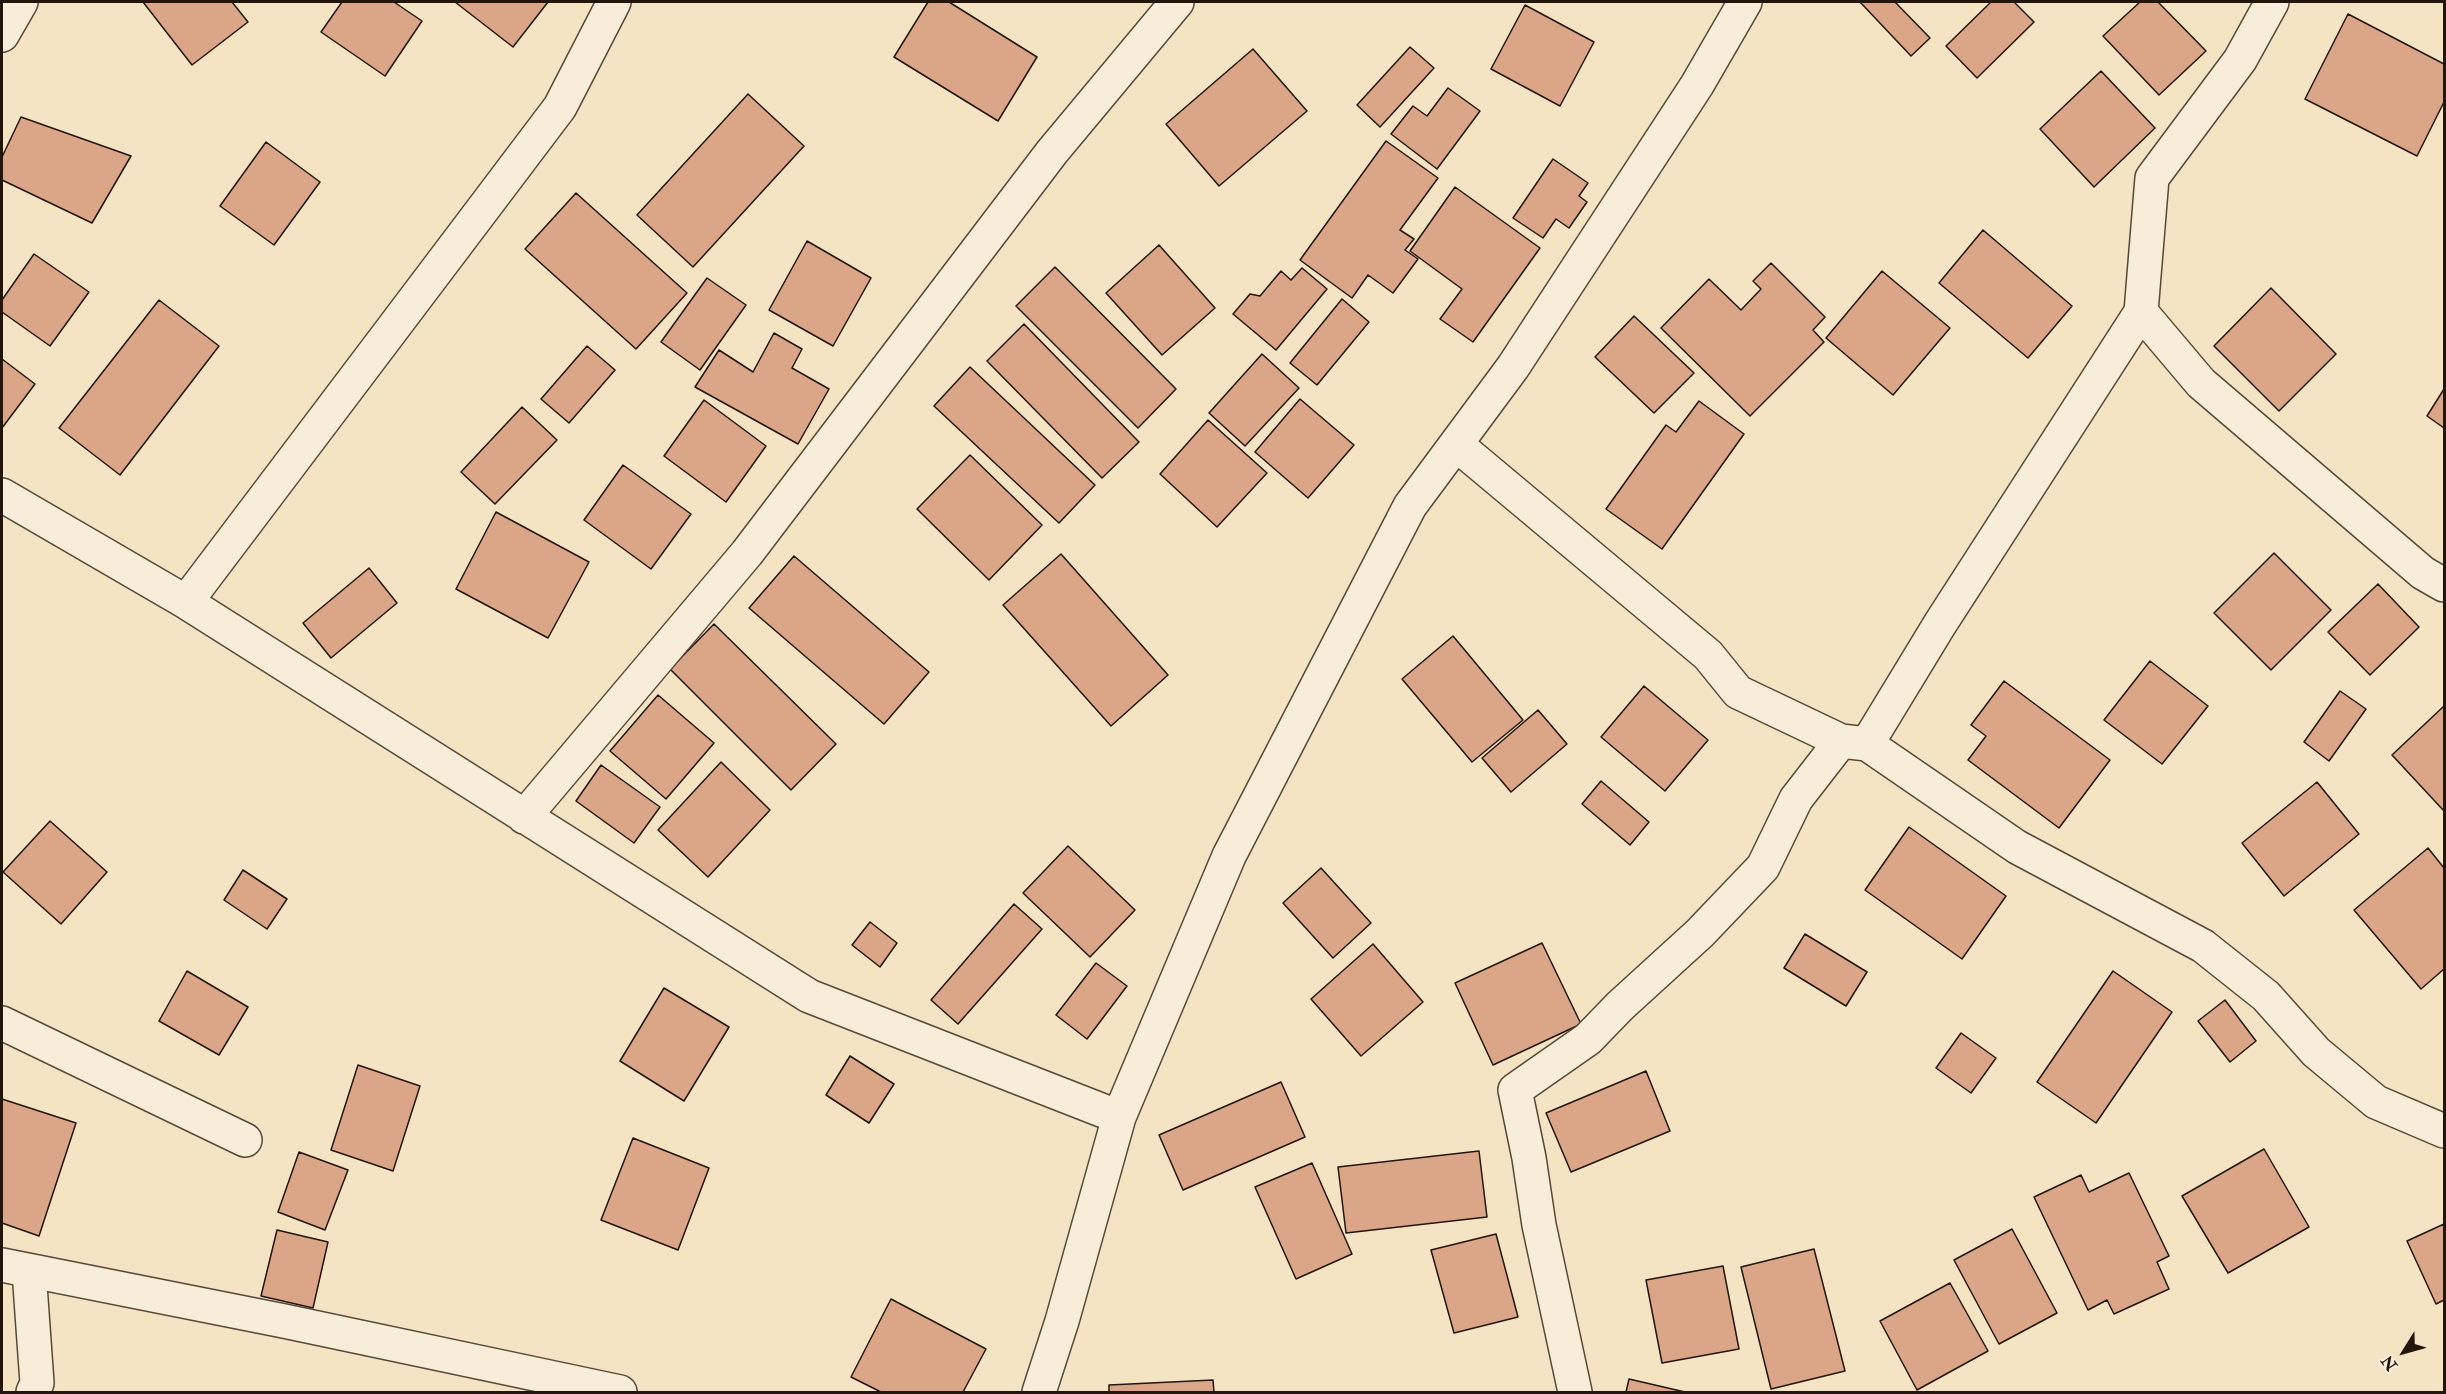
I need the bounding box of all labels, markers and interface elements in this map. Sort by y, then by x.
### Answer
north arrow [2374,1322,2434,1382]
text: N [2377,1351,2402,1375]

